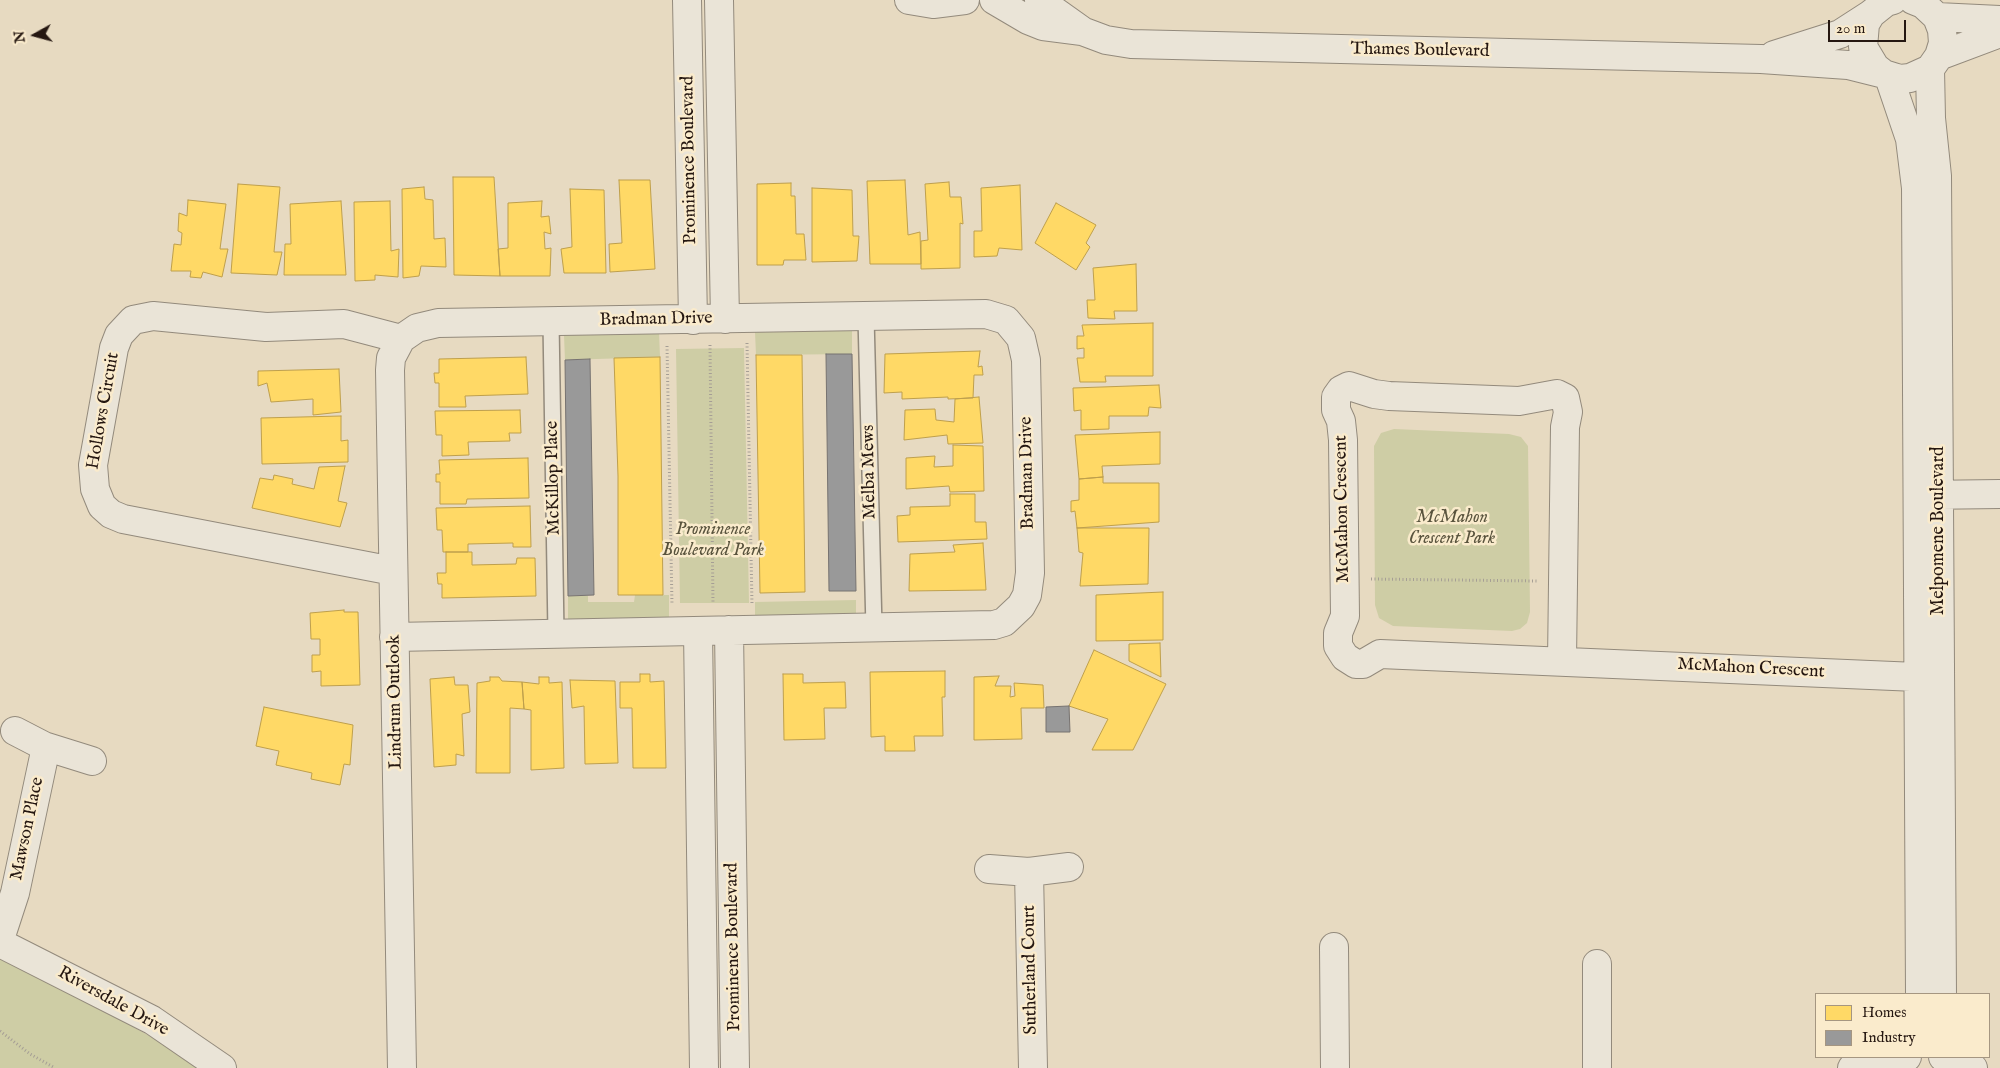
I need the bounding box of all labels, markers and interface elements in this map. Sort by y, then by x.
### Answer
north arrow [10,10,60,60]
scale bar [1830,10,1908,42]
text: 20 m [1836,19,1865,38]
text: N [10,30,30,44]
street label: Thames Boulevard [1350,39,1490,63]
street label: Prominence Boulevard [678,75,702,245]
street label: Bradman Drive [599,308,713,332]
street label: Hollows Circuit [83,351,125,471]
street label: Bradman Drive [1016,416,1040,530]
street label: McKillop Place [542,421,566,535]
street label: Melba Mews [858,425,882,519]
street label: McMahon Crescent [1331,435,1355,583]
street label: Melpomene Boulevard [1928,446,1950,616]
park label: McMahon Crescent Park [1409,507,1495,550]
park label: Prominence Boulevard Park [662,519,764,562]
street label: Lindrum Outlook [384,634,408,770]
street label: McMahon Crescent [1677,654,1825,684]
street label: Mawson Place [7,775,49,883]
street label: Prominence Boulevard [722,862,746,1032]
street label: Sutherland Court [1019,905,1043,1035]
street label: Riversdale Drive [54,963,172,1041]
legend [1815,993,1990,1058]
text: Homes [1862,1003,1906,1022]
text: Industry [1862,1028,1916,1047]

